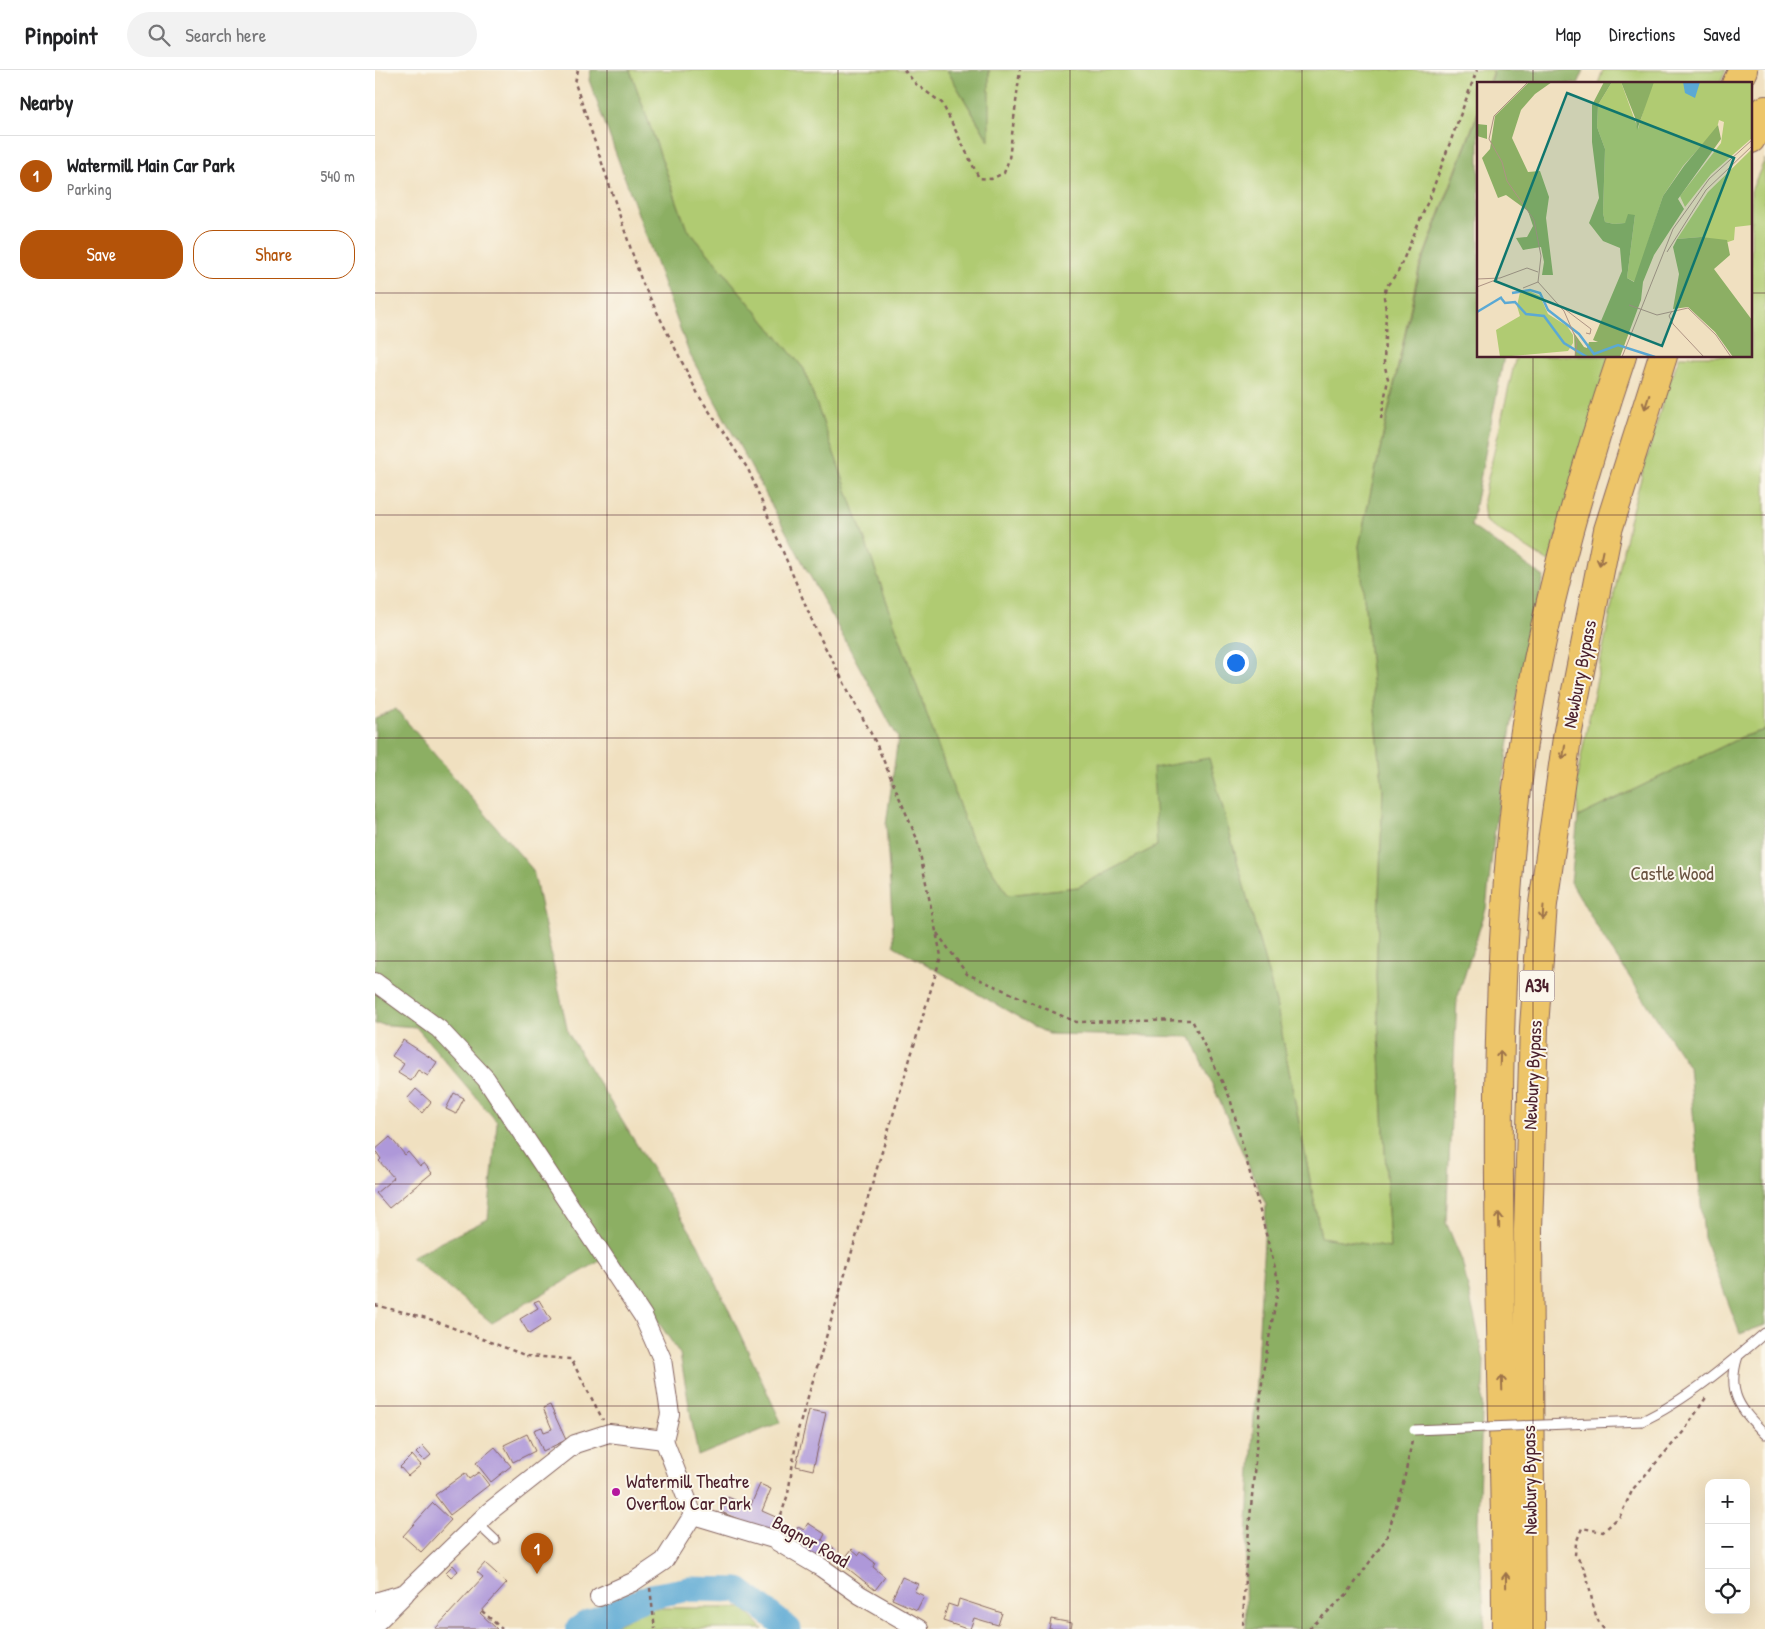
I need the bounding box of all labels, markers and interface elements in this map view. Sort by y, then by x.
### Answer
search box [127,12,477,57]
text: Pinpoint [25,19,97,51]
icon: search [145,21,173,49]
text: Search here [185,22,266,48]
text: Map [1556,22,1581,47]
text: Directions [1609,22,1675,47]
text: Saved [1703,22,1740,47]
inset map [1477,82,1753,358]
text: Nearby [20,88,73,117]
text: Watermill Main Car Park [67,152,235,178]
text: 1 [33,165,39,187]
text: 540 m [321,165,355,187]
text: Parking [67,178,112,200]
button: Save [20,230,183,279]
button: Share [193,230,355,279]
one-way arrow [1642,394,1651,410]
one-way arrow [1596,550,1606,566]
street label: Newbury Bypass [1556,618,1602,730]
your location [1223,650,1249,676]
one-way arrow [1559,744,1569,760]
park label: Castle Wood [1630,860,1714,886]
one-way arrow [1538,905,1547,921]
road number: A34 [1519,970,1555,1001]
street label: Newbury Bypass [1516,1020,1548,1130]
one-way arrow [1495,1050,1505,1066]
one-way arrow [1494,1213,1504,1229]
one-way arrow [1497,1375,1507,1392]
street label: Newbury Bypass [1515,1425,1543,1535]
place label: Watermill Theatre Overflow Car Park [626,1468,751,1516]
map controls [1705,1479,1750,1614]
button: + [1705,1479,1750,1524]
marker: Watermill Theatre Overflow Car Park [610,1486,622,1498]
street label: Bagnor Road [768,1509,855,1574]
button: − [1705,1524,1750,1569]
pin: 1 [521,1533,553,1574]
button: locate [1705,1569,1750,1614]
one-way arrow [1501,1573,1511,1589]

